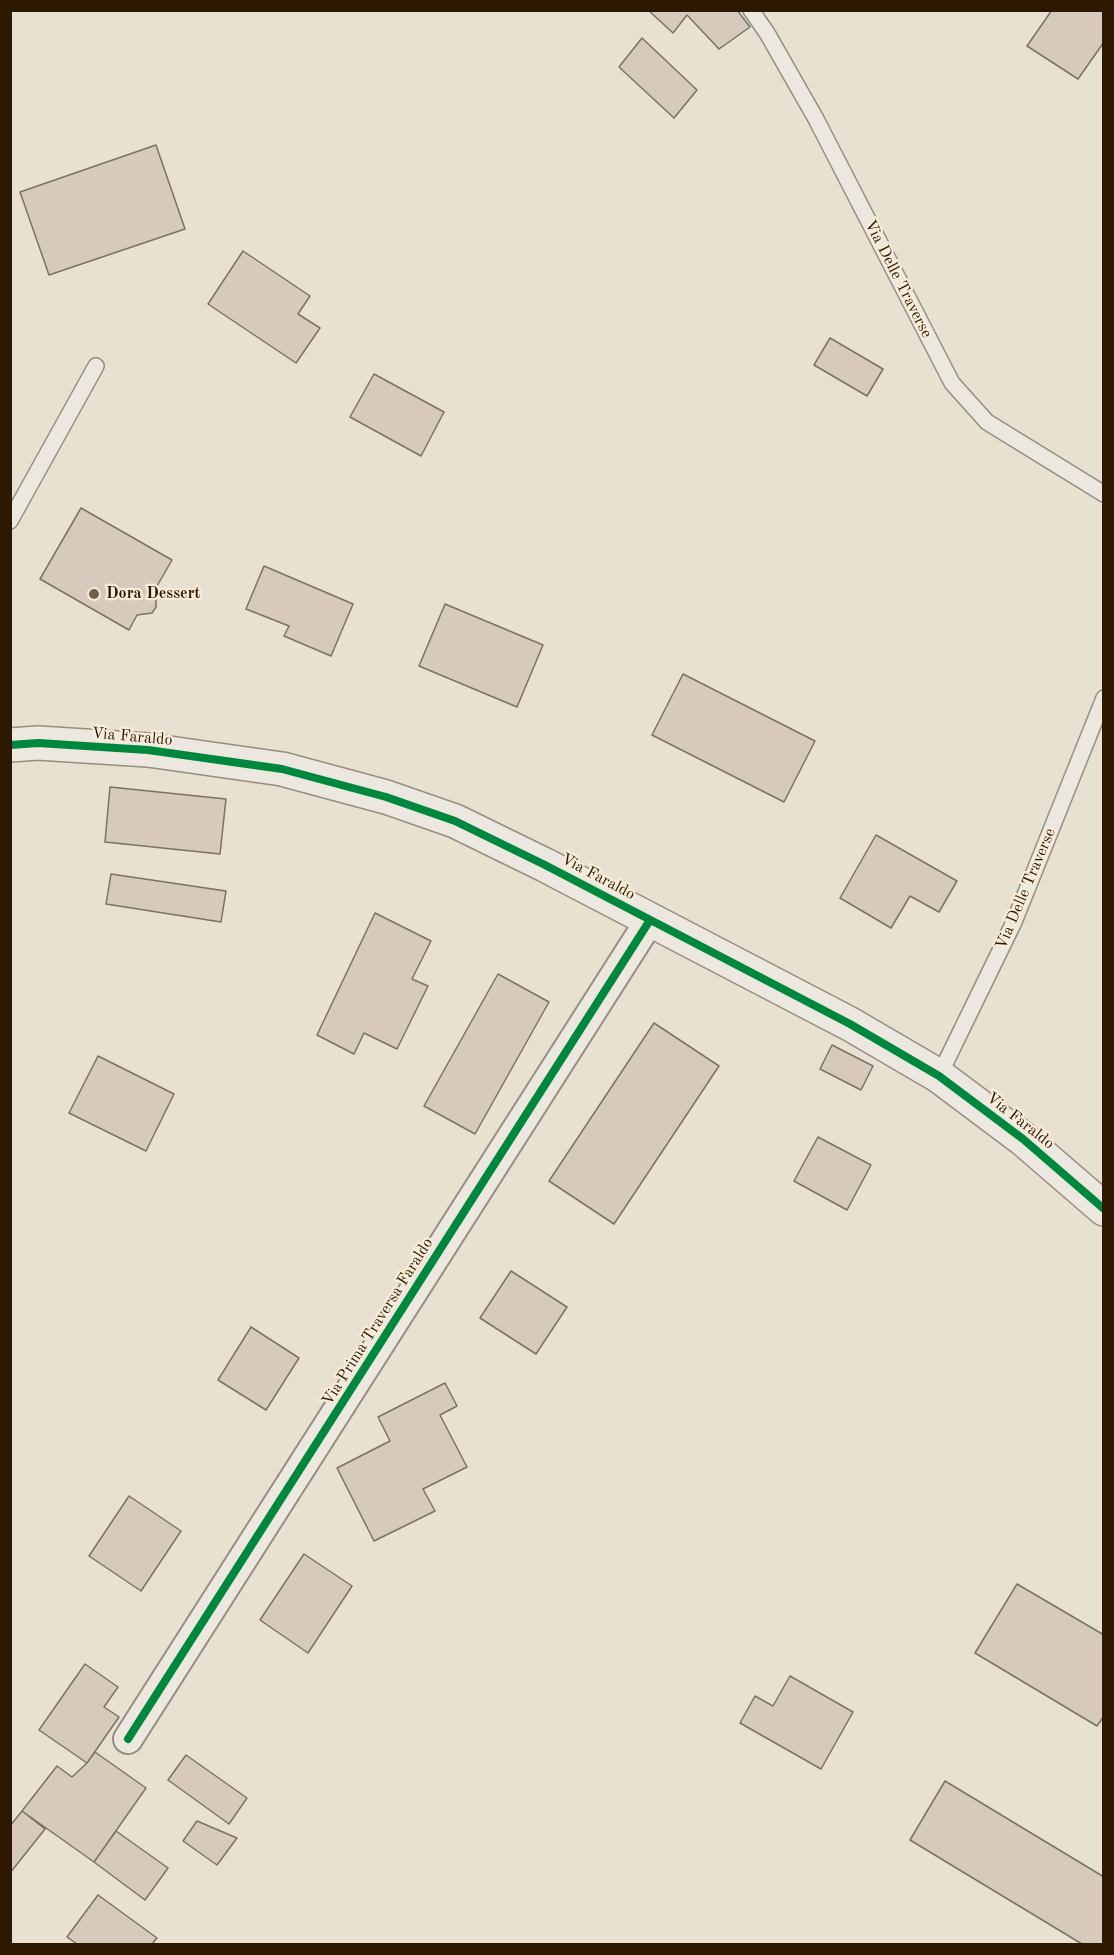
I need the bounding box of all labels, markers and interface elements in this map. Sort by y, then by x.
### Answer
street label: Via Delle Traverse [860,217,936,341]
place label: Dora Dessert [106,584,200,604]
marker: Dora Dessert [87,587,101,601]
street label: Via Faraldo [91,724,173,750]
street label: Via Delle Traverse [992,825,1060,953]
street label: Via Faraldo [558,849,638,905]
street label: Via Faraldo [982,1088,1058,1154]
street label: Via Prima Traversa Faraldo [318,1235,438,1409]

